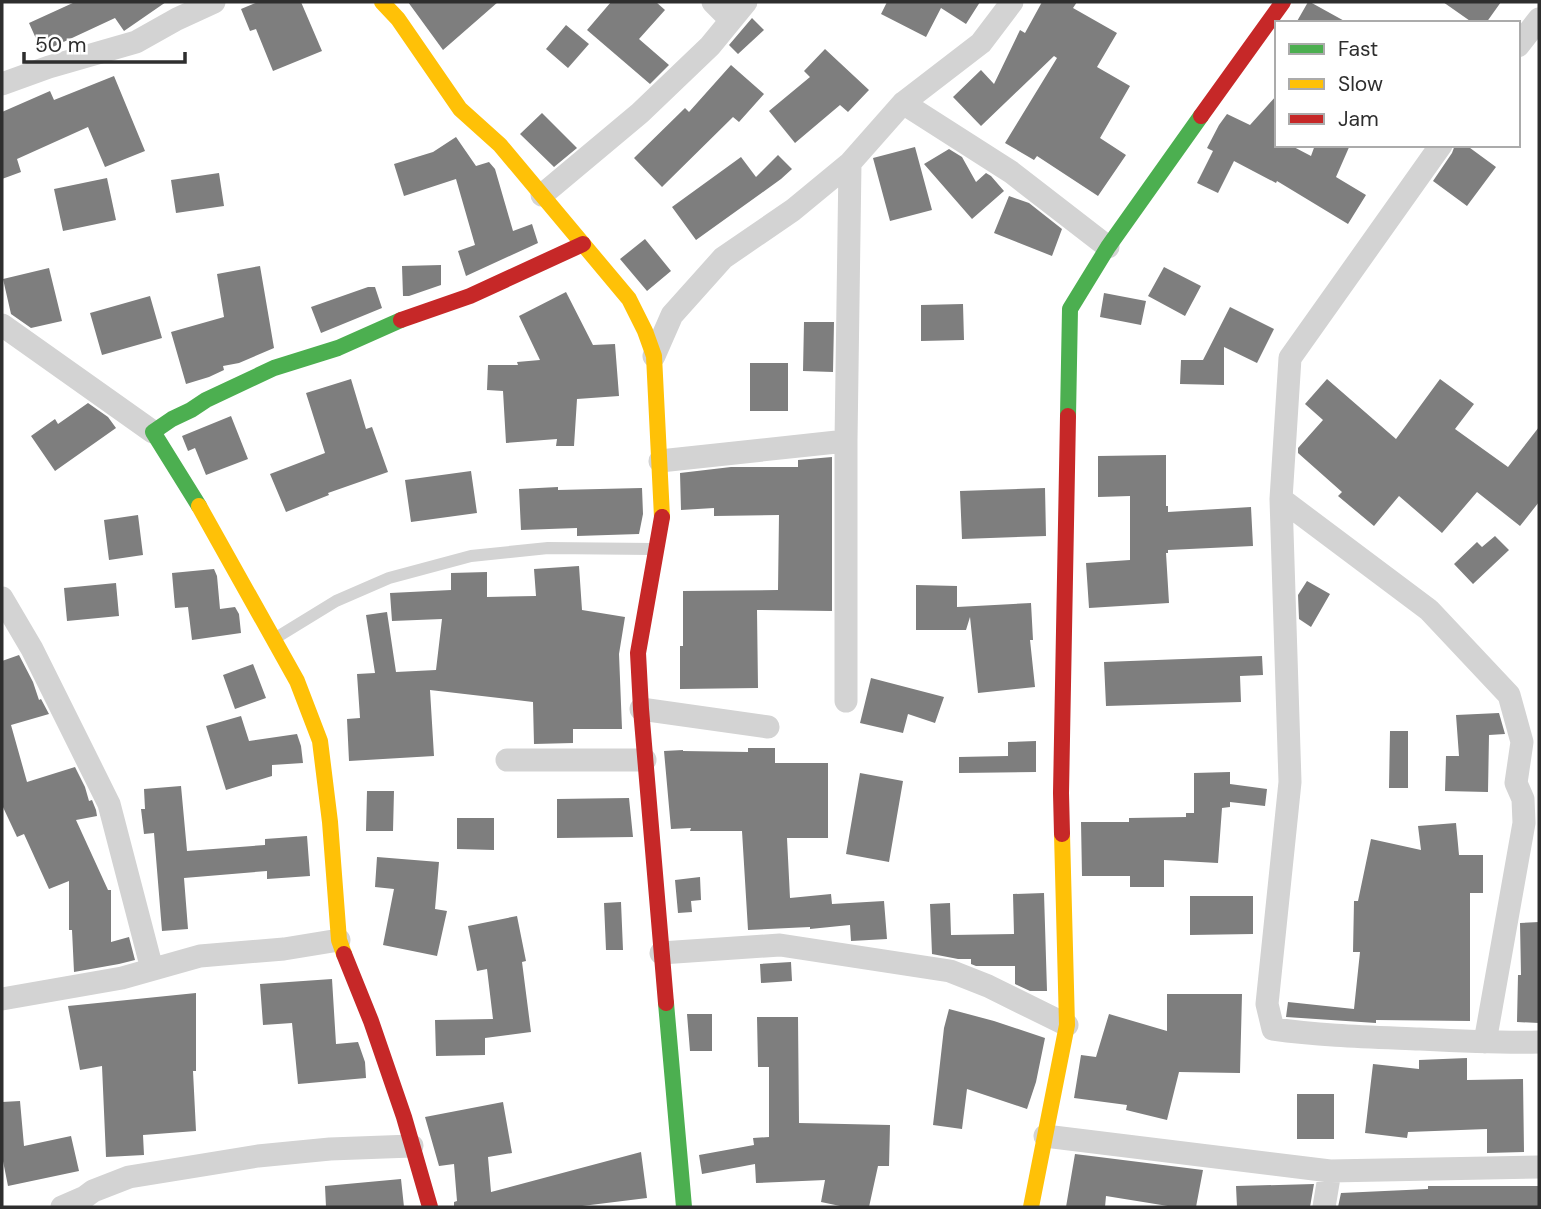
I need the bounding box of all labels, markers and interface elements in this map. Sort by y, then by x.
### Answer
scale bar [24,21,186,65]
legend [1275,21,1520,147]
text: 50 m [35,31,86,59]
text: Fast [1338,35,1378,63]
text: Slow [1338,70,1383,98]
text: Jam [1338,105,1379,133]

